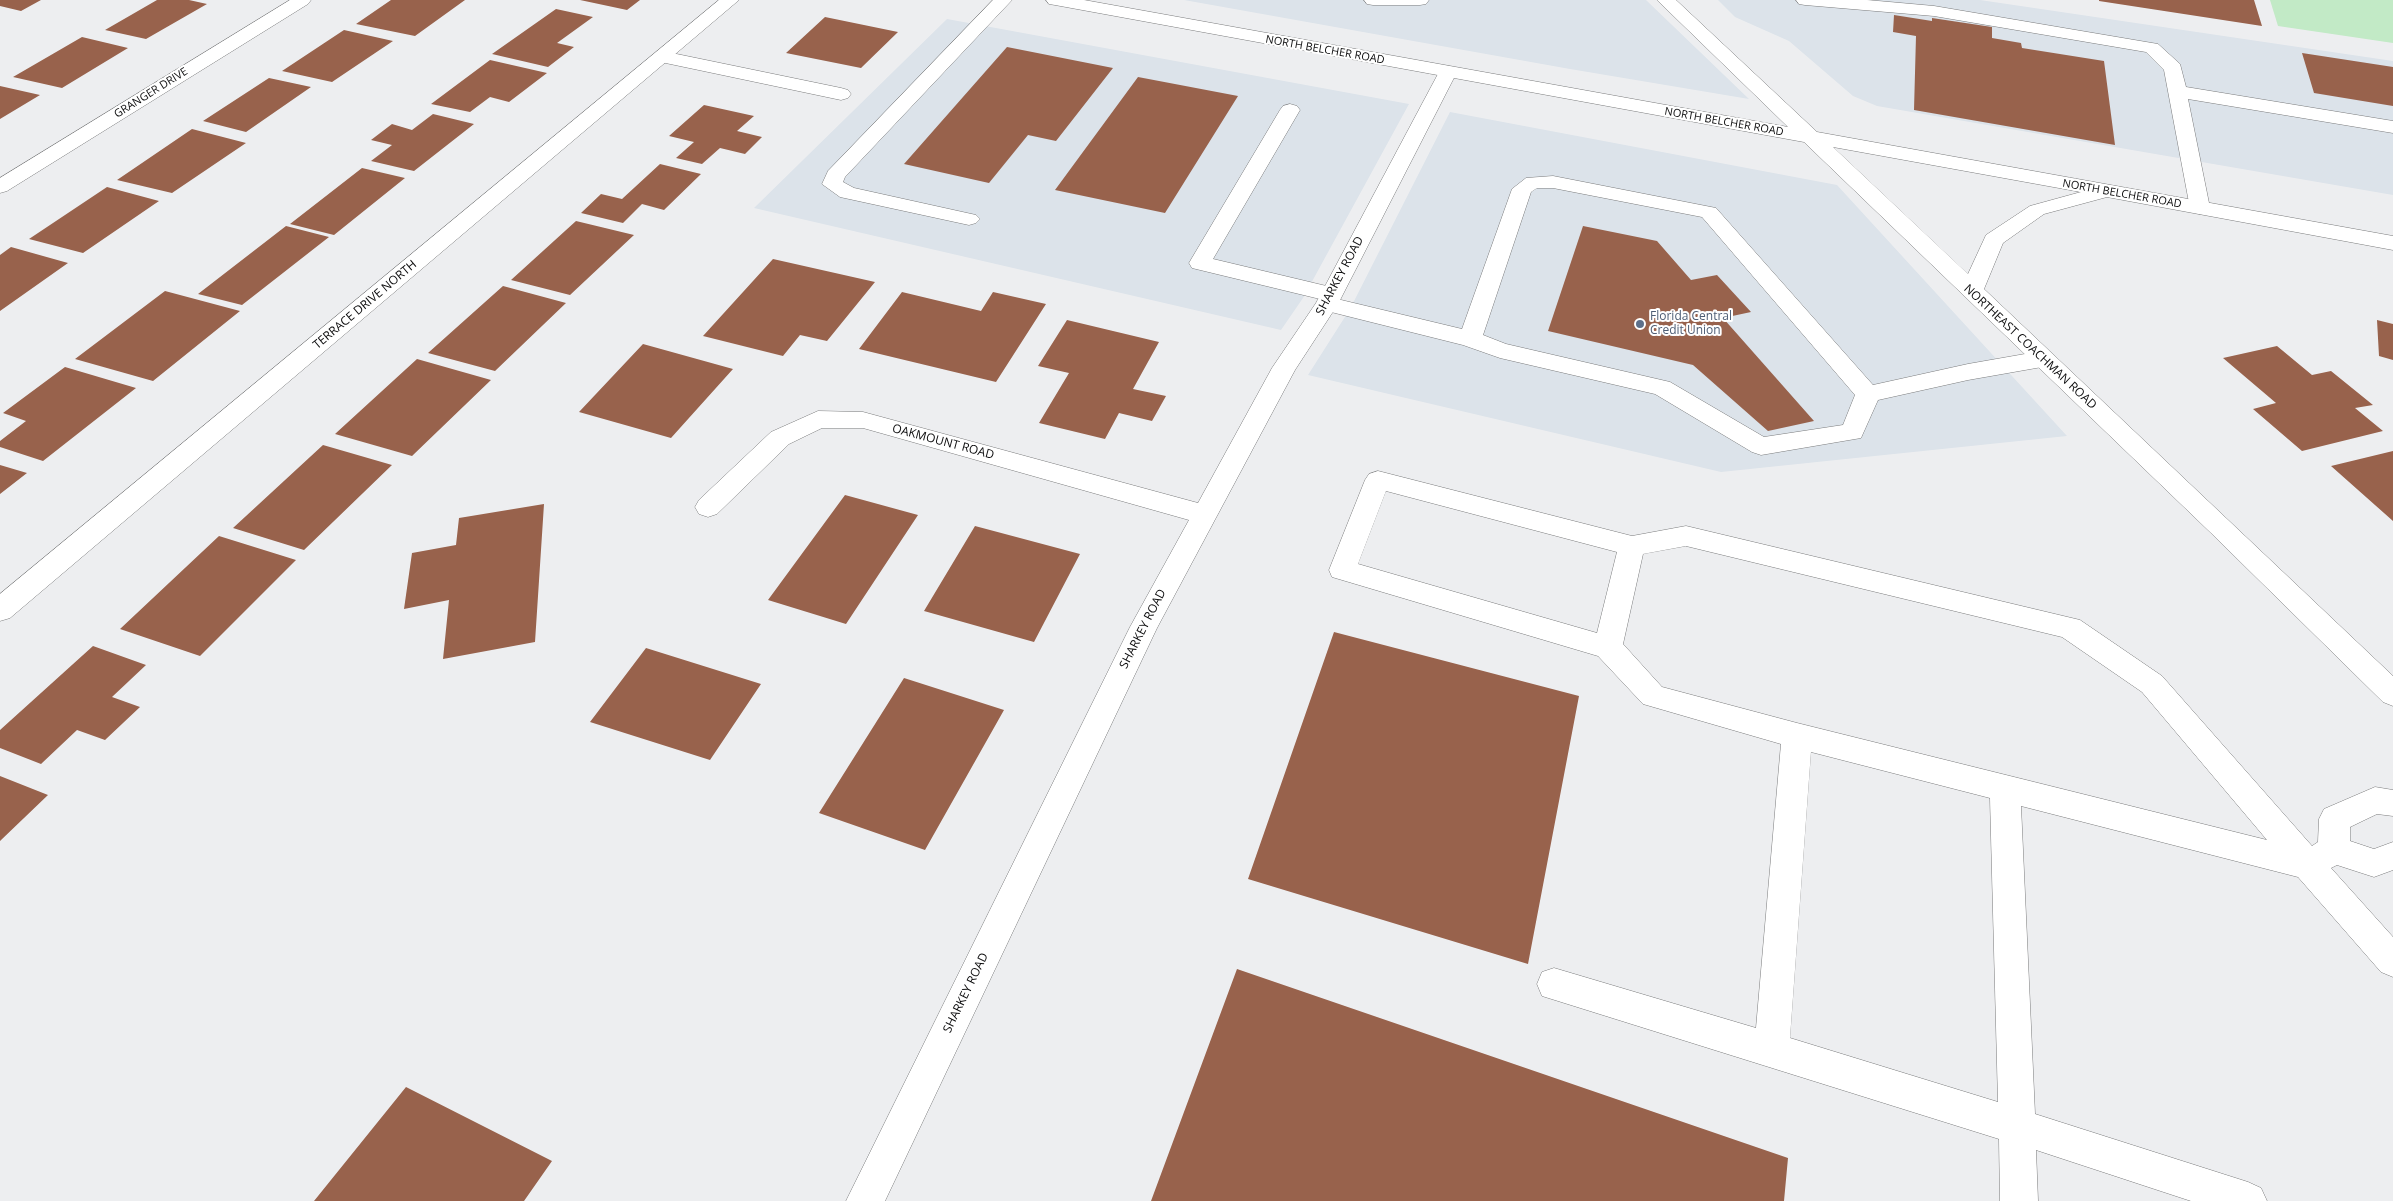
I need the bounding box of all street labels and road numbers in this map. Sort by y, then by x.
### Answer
street label: NORTH BELCHER ROAD [1264,33,1386,67]
street label: GRANGER DRIVE [112,65,190,121]
street label: NORTH BELCHER ROAD [1663,105,1785,139]
street label: NORTH BELCHER ROAD [2061,177,2183,211]
street label: SHARKEY ROAD [1313,234,1367,318]
street label: TERRACE DRIVE NORTH [310,257,420,353]
street label: NORTHEAST COACHMAN ROAD [1961,282,2099,412]
street label: OAKMOUNT ROAD [890,421,996,463]
street label: SHARKEY ROAD [1117,587,1169,671]
street label: SHARKEY ROAD [940,951,992,1035]

